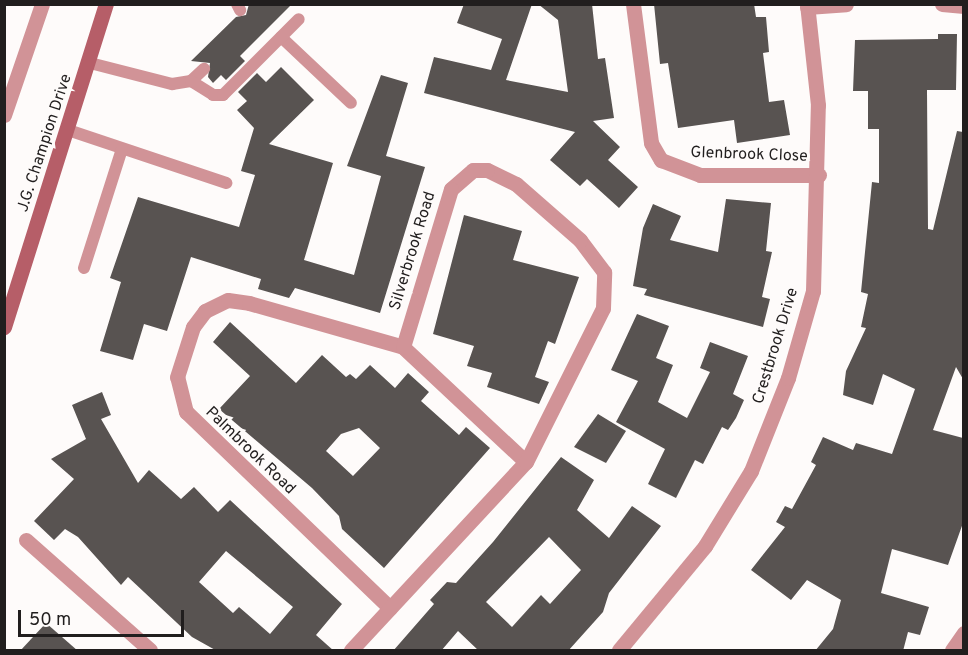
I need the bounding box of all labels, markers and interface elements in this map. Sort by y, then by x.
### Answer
street label: J.G. Champion Drive [14,72,76,214]
street label: Glenbrook Close [690,143,808,167]
street label: Silverbrook Road [386,189,440,313]
street label: Crestbrook Drive [749,285,803,407]
street label: Palmbrook Road [201,403,299,499]
scale bar [21,598,188,636]
text: 50 m [29,609,71,632]

